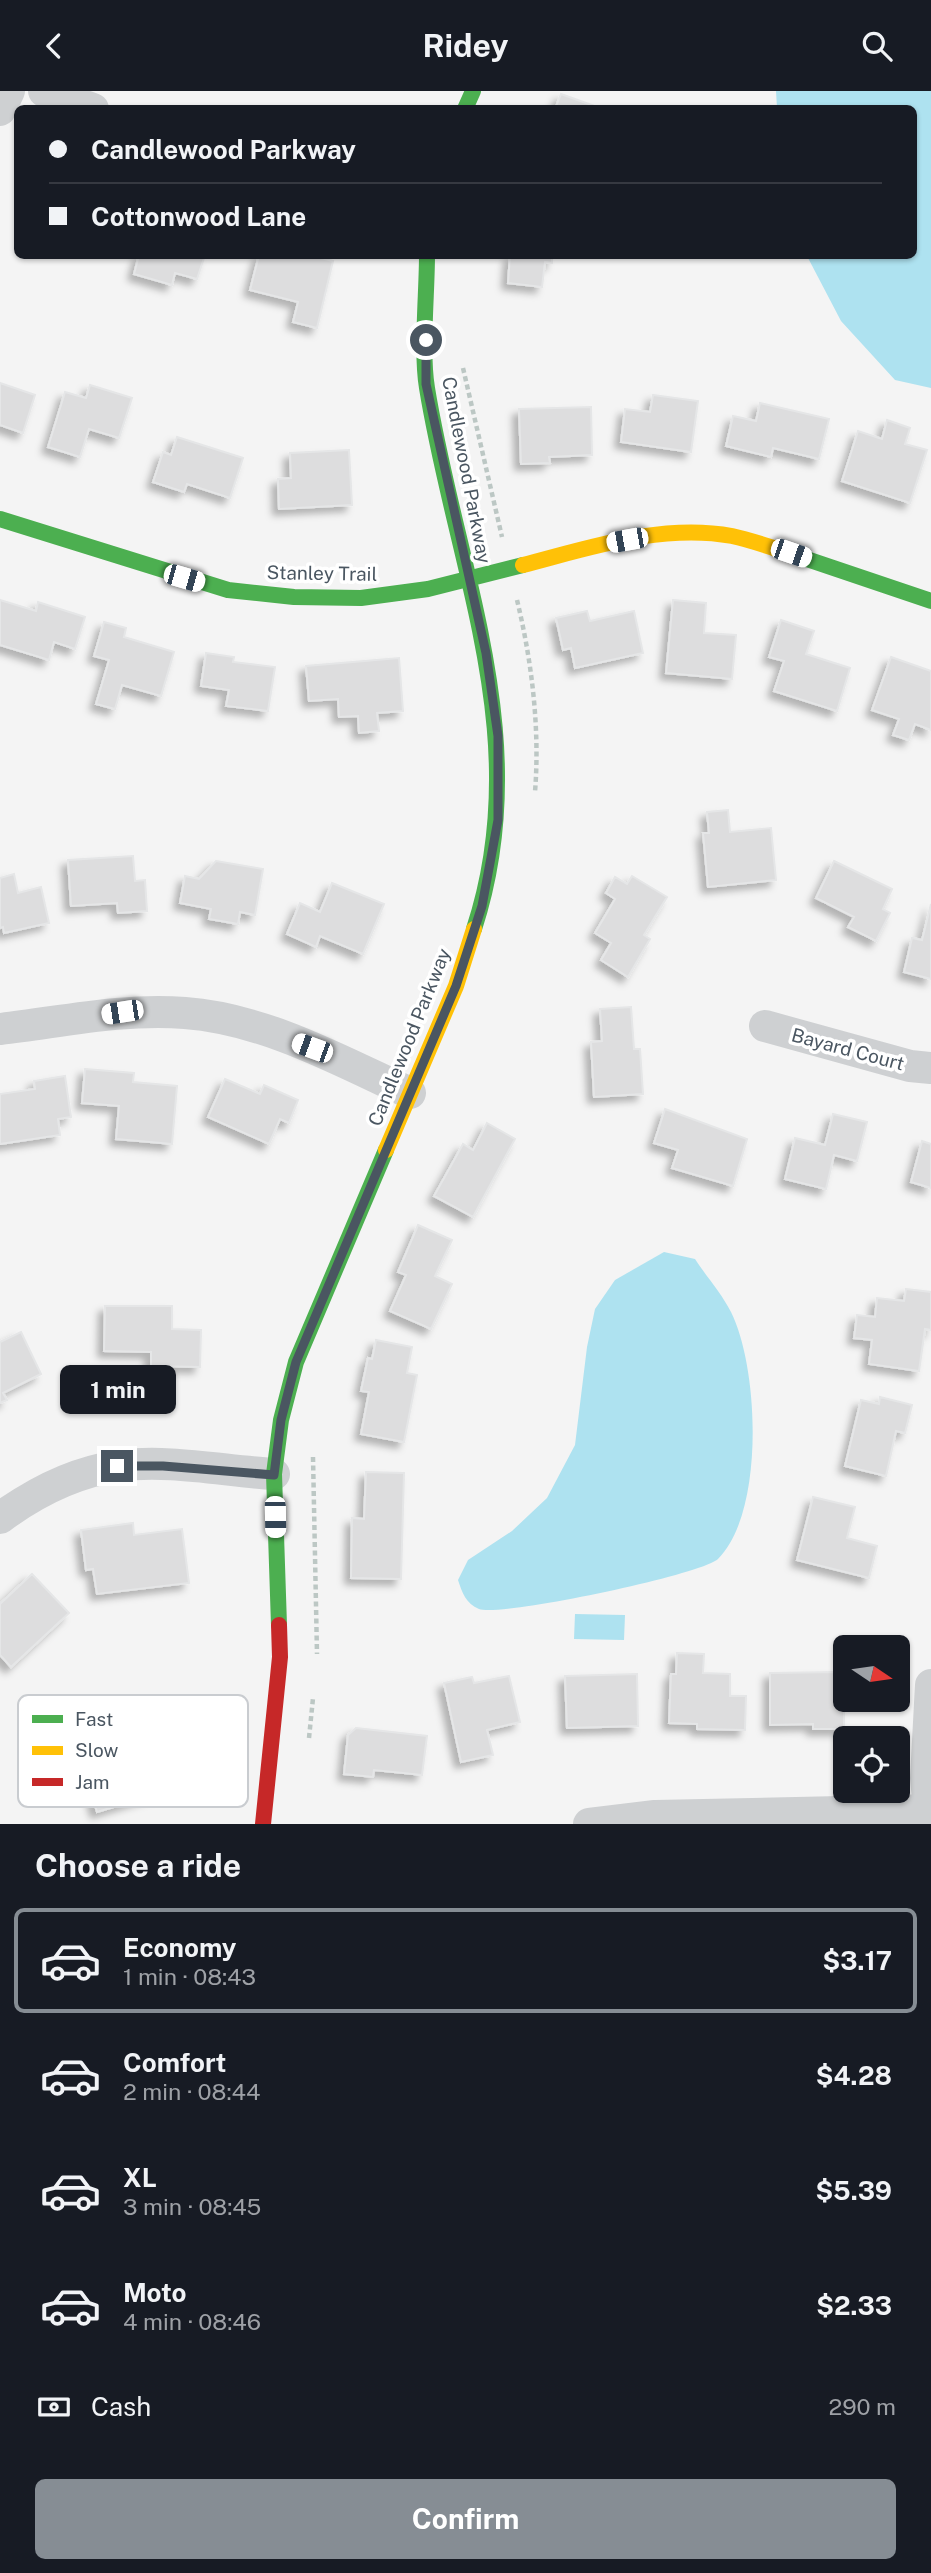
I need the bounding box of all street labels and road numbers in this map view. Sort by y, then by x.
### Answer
street label: Candlewood Parkway [438,375,496,565]
street label: Stanley Trail [267,561,377,585]
street label: Candlewood Parkway [363,945,455,1129]
street label: Bayard Court [789,1023,907,1075]

